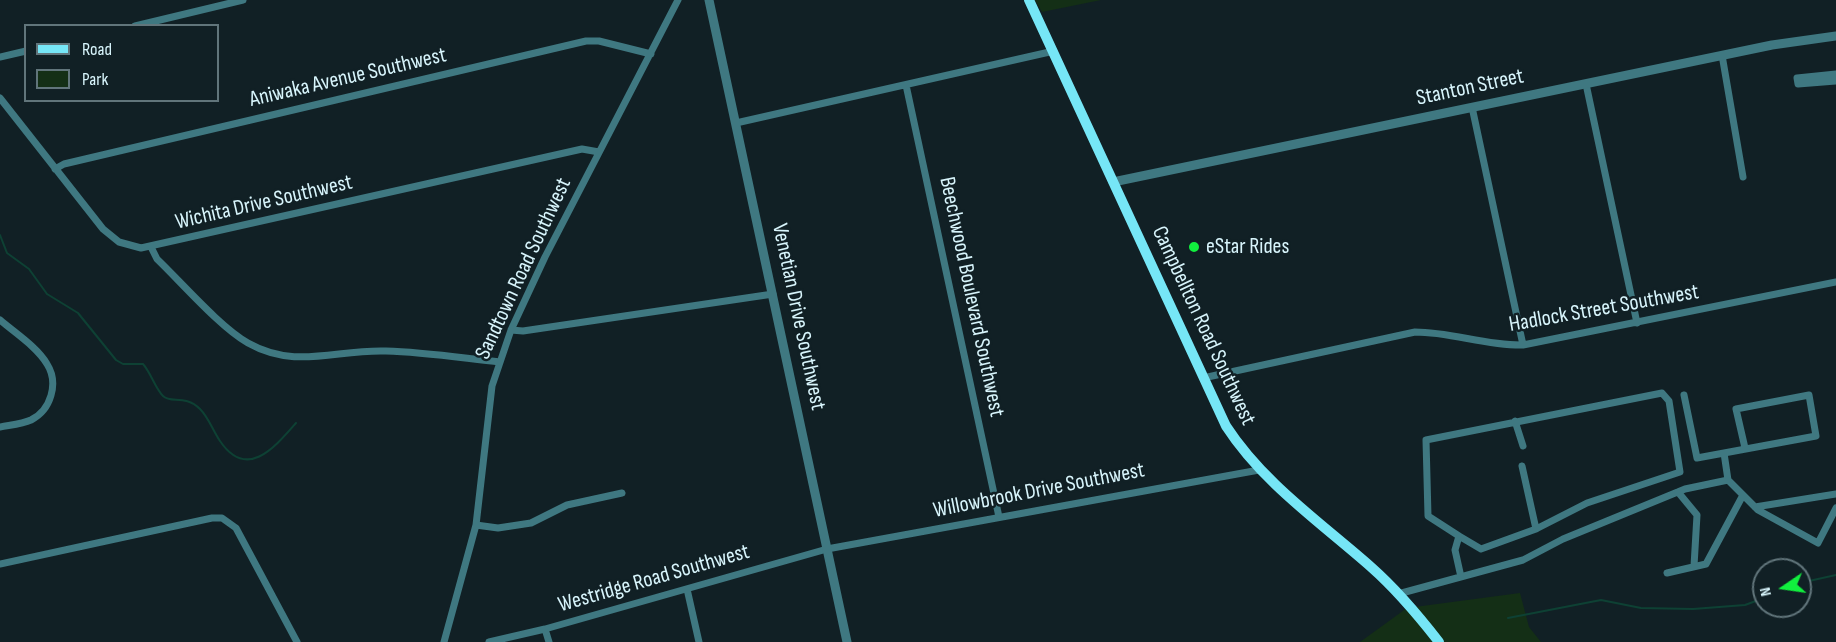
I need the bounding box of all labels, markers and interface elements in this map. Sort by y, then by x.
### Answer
legend [24,24,219,102]
text: Road [82,39,112,60]
street label: Aniwaka Avenue Southwest [247,43,449,113]
street label: Stanton Street [1414,64,1526,112]
text: Park [82,69,108,90]
street label: Wichita Drive Southwest [173,170,355,236]
street label: Sandtown Road Southwest [470,174,578,364]
street label: Beechwood Boulevard Southwest [933,175,1009,419]
street label: Venetian Drive Southwest [765,221,831,413]
street label: Campbellton Road Southwest [1145,222,1261,430]
place label: eStar Rides [1206,234,1289,260]
marker: eStar Rides [1187,240,1201,254]
street label: Hadlock Street Southwest [1507,279,1701,339]
street label: Willowbrook Drive Southwest [931,458,1147,524]
street label: Westridge Road Southwest [555,539,753,619]
north arrow [1752,558,1812,618]
text: N [1756,585,1776,598]

